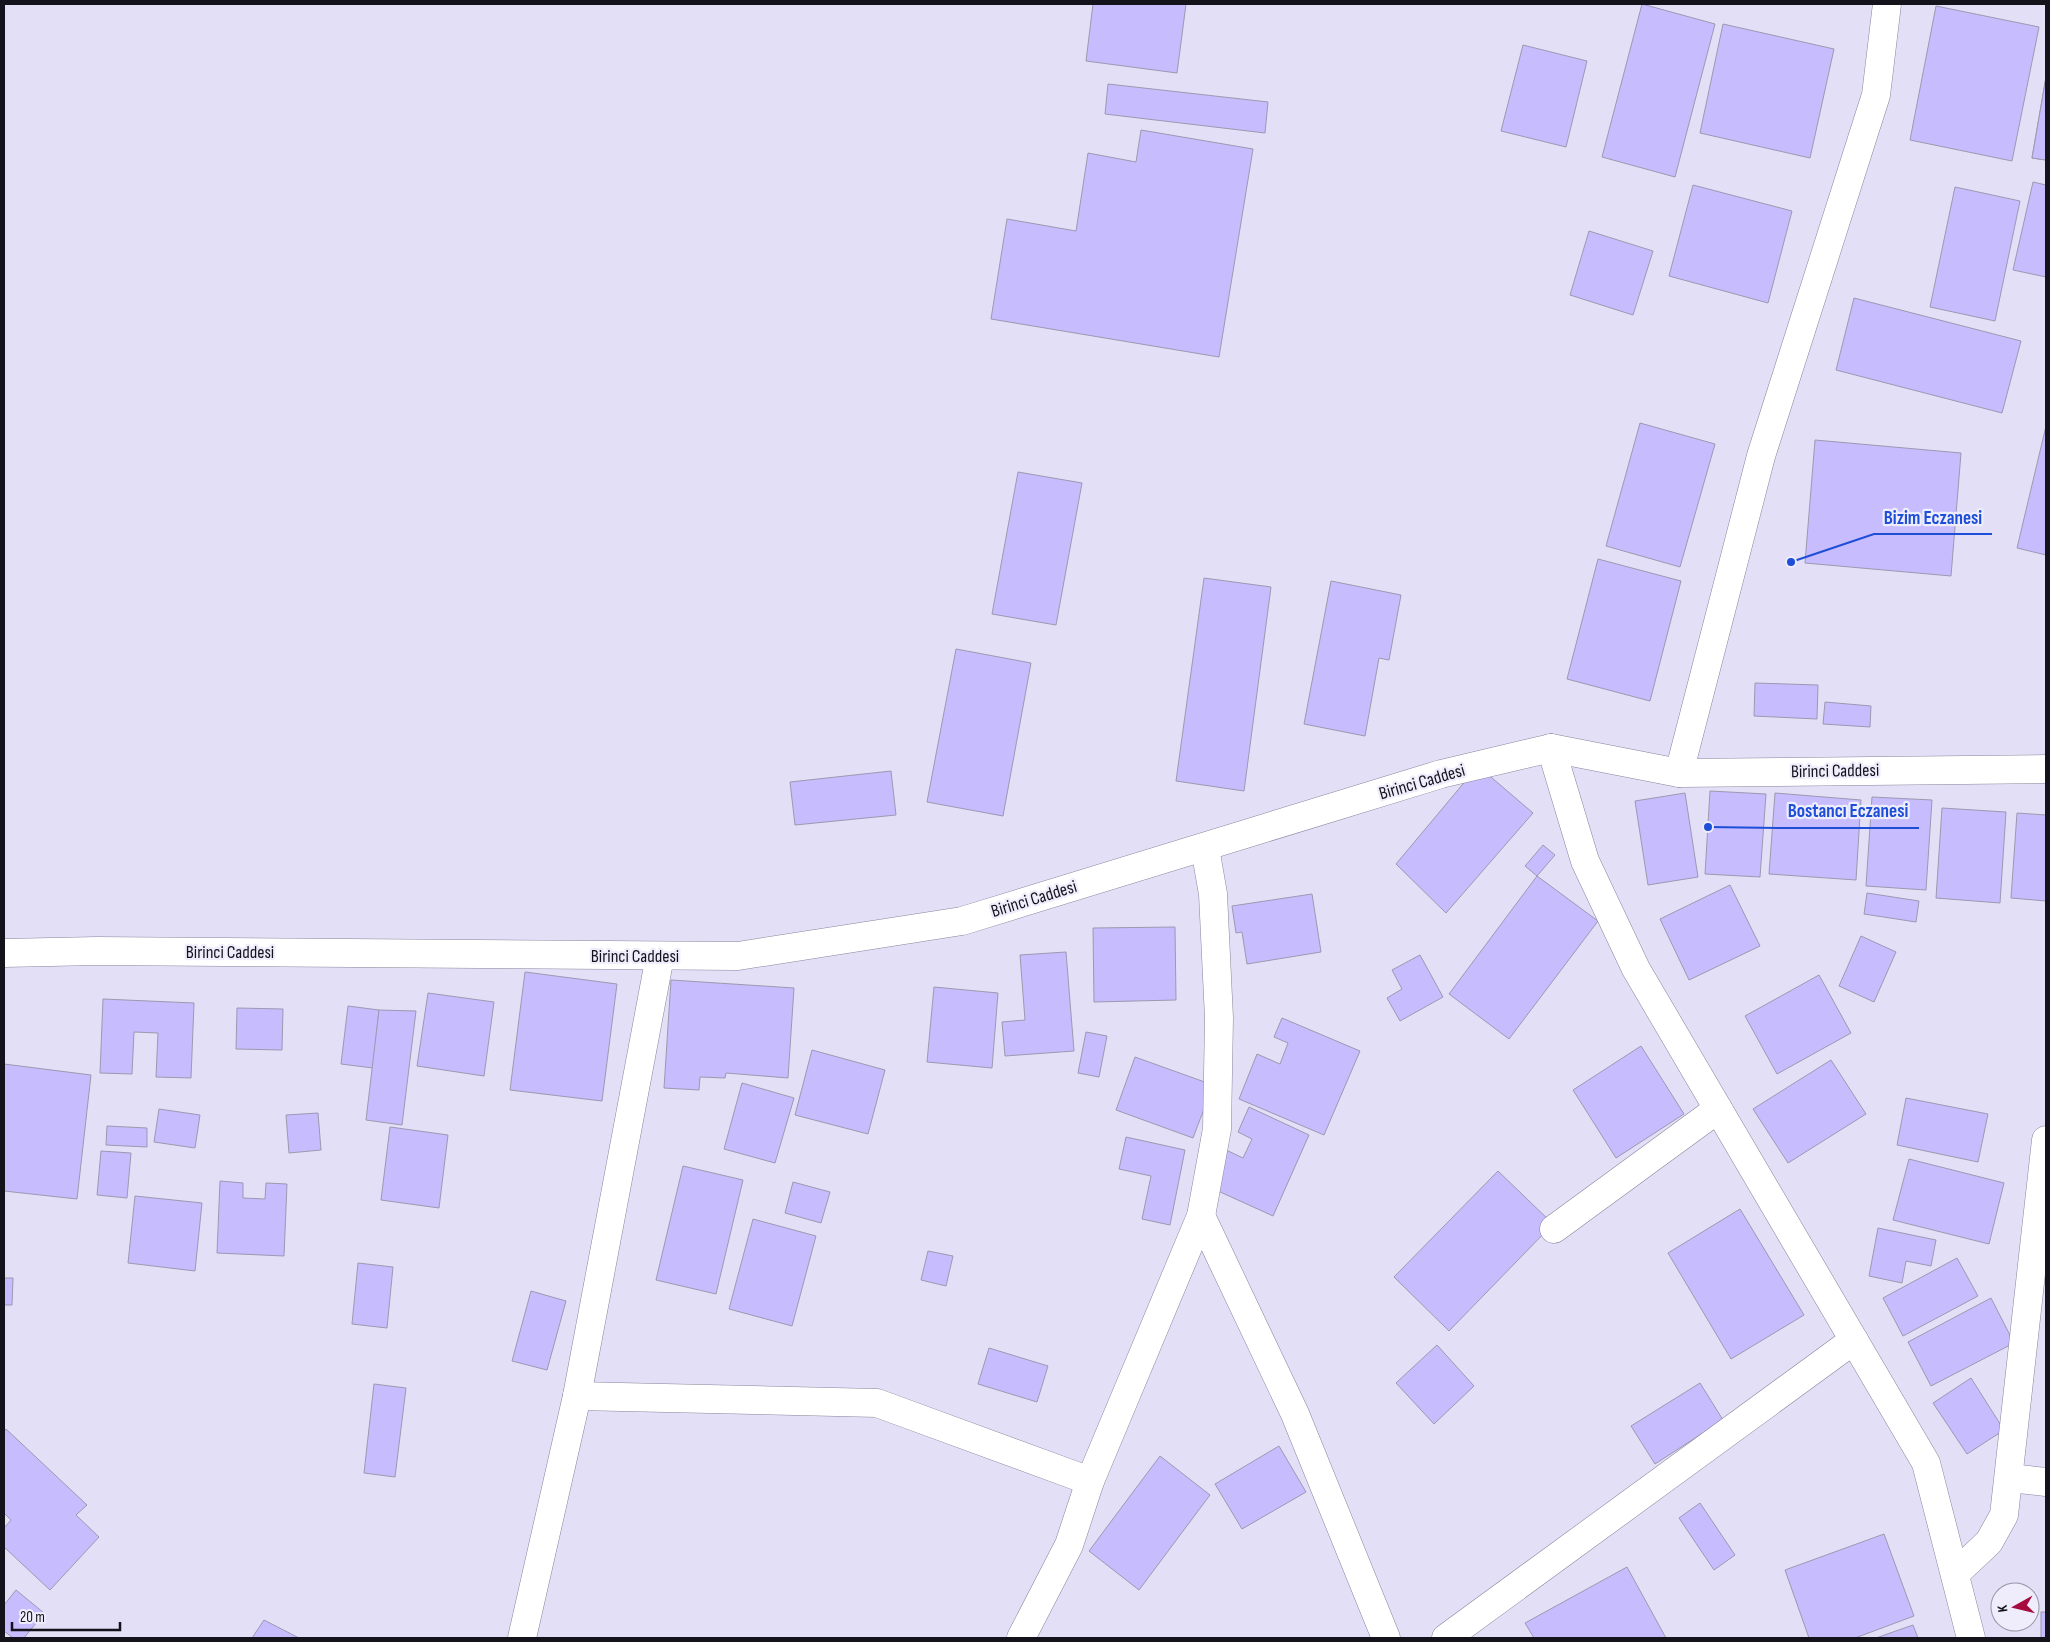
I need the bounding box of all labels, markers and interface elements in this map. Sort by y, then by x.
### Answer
callout: Bizim Eczanesi [1874,500,1992,534]
text: Bizim Eczanesi [1884,507,1982,530]
street label: Birinci Caddesi [1377,760,1467,804]
street label: Birinci Caddesi [1791,760,1879,782]
callout: Bostancı Eczanesi [1778,794,1919,828]
text: Bostancı Eczanesi [1788,800,1908,823]
street label: Birinci Caddesi [989,876,1079,922]
street label: Birinci Caddesi [186,942,274,963]
street label: Birinci Caddesi [591,946,679,967]
north arrow [1990,1582,2040,1632]
scale bar [12,1600,120,1632]
text: K [1994,1604,2012,1613]
text: 20 m [20,1608,45,1627]

